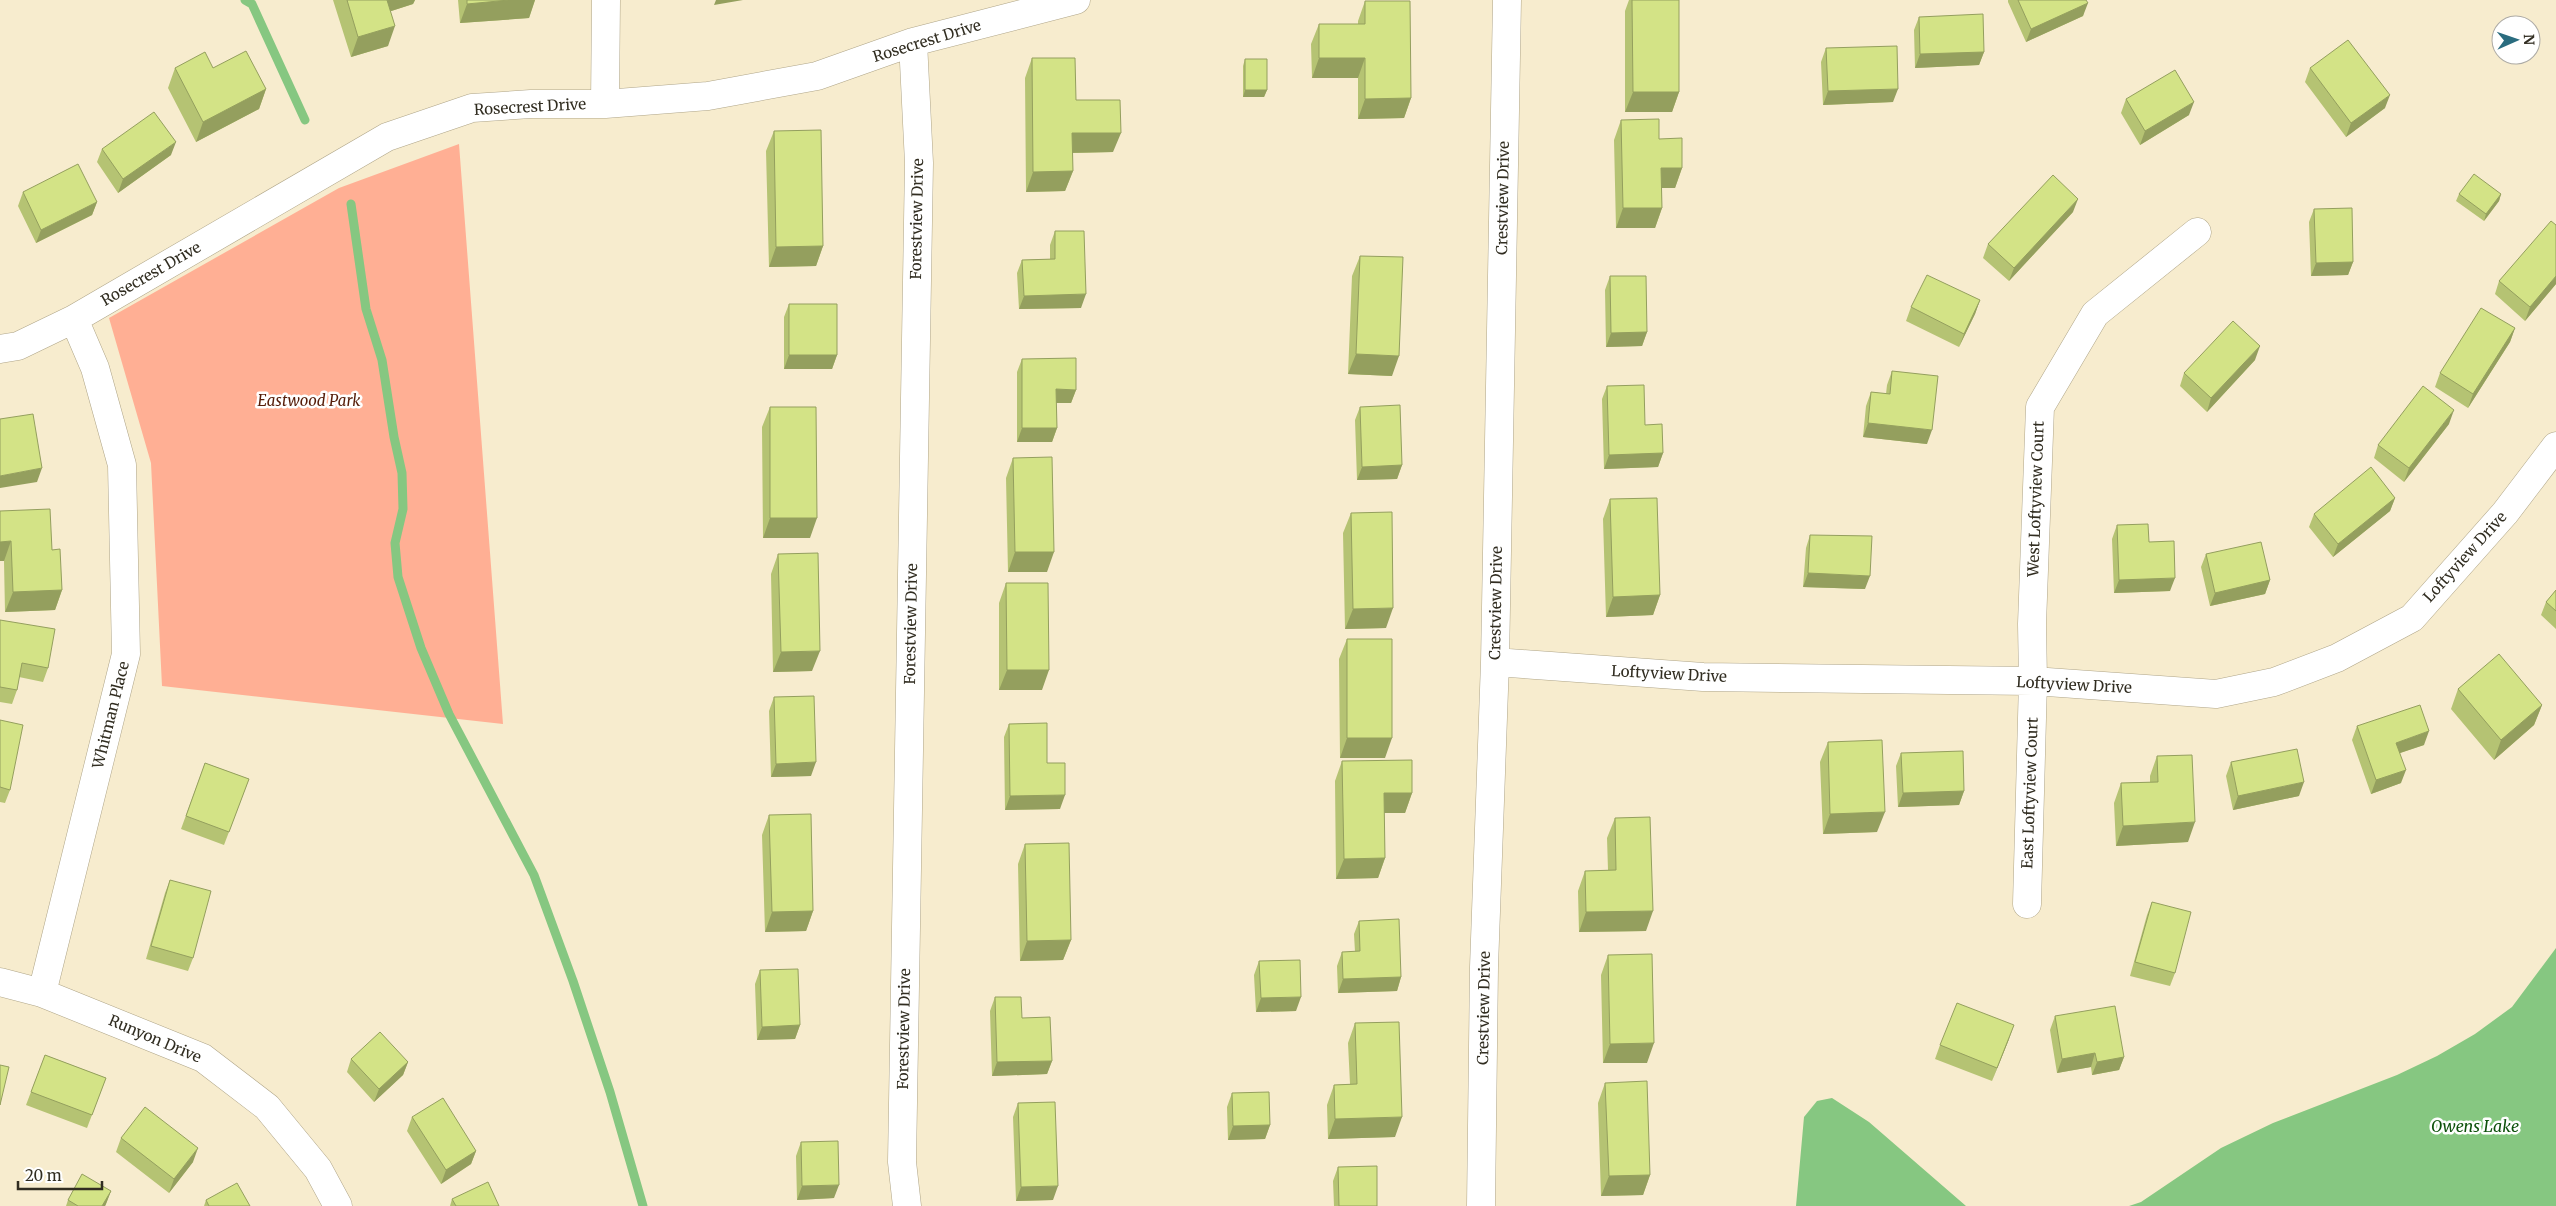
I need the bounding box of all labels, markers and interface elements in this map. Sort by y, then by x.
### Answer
street label: Rosecrest Drive [870,15,983,66]
north arrow [2491,15,2541,65]
text: N [2520,34,2538,45]
street label: Rosecrest Drive [473,94,587,119]
street label: Crestview Drive [1492,141,1513,255]
street label: Forestview Drive [906,158,927,280]
street label: Rosecrest Drive [97,237,204,310]
park label: Eastwood Park [258,391,361,410]
street label: West Loftyview Court [2023,421,2048,578]
street label: Loftyview Drive [2419,507,2510,606]
street label: Crestview Drive [1485,546,1506,660]
street label: Forestview Drive [900,563,921,685]
street label: Whitman Place [88,659,133,771]
street label: Loftyview Drive [1611,661,1727,686]
street label: Loftyview Drive [2016,672,2132,697]
street label: East Loftyview Court [2017,717,2042,869]
street label: Crestview Drive [1473,951,1494,1065]
street label: Forestview Drive [893,968,914,1090]
street label: Runyon Drive [106,1010,205,1067]
water label: Owens Lake [2431,1116,2519,1136]
scale bar [18,1158,101,1190]
text: 20 m [25,1166,62,1185]

